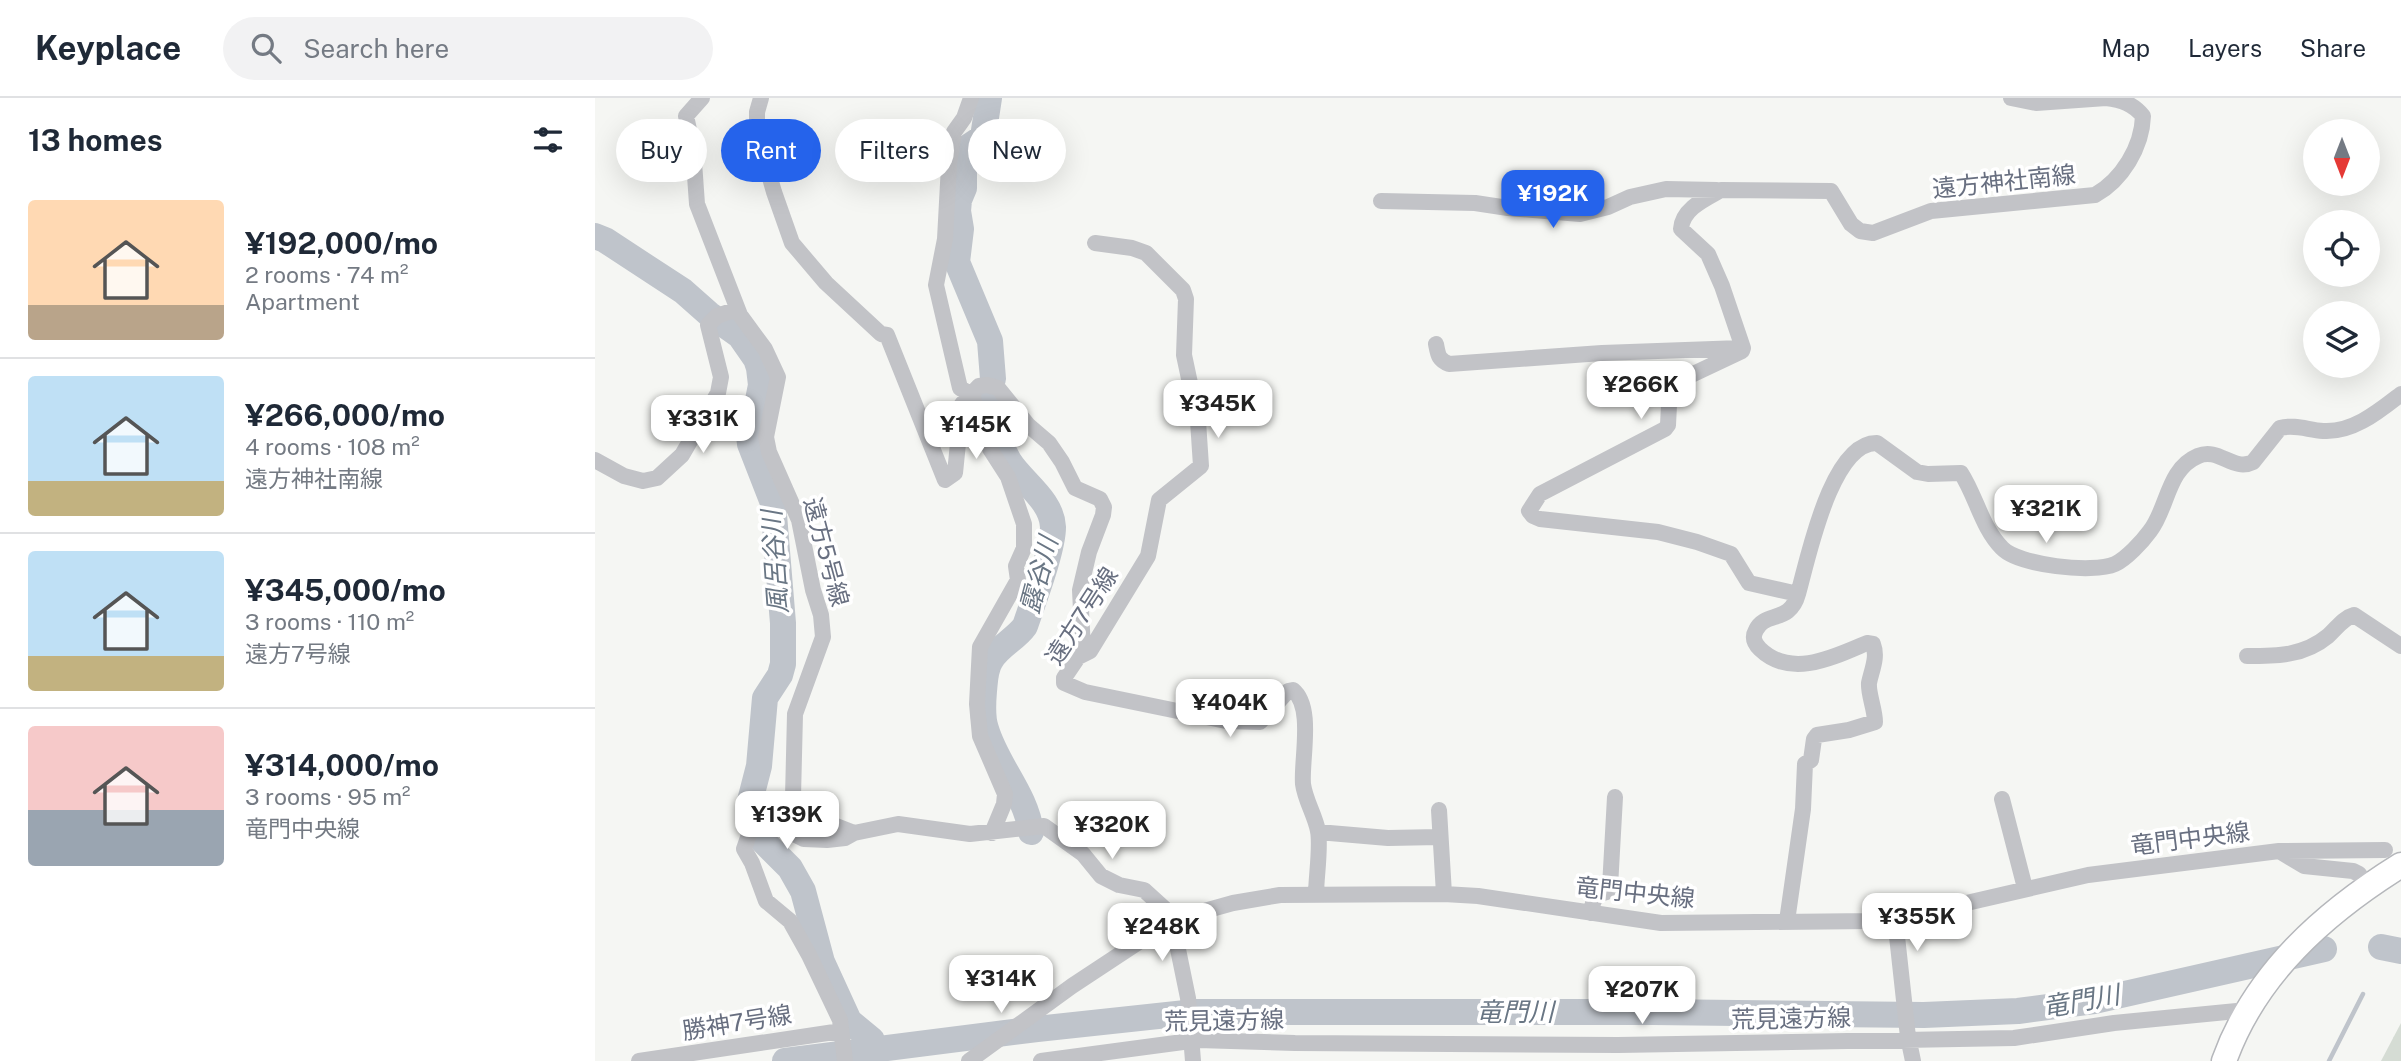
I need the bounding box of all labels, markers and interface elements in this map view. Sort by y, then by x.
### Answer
search box [223,17,713,80]
text: Keyplace [35,29,181,67]
icon: search [247,29,285,67]
text: Search here [303,33,449,64]
text: Map [2101,34,2150,62]
text: Layers [2188,34,2262,62]
text: Share [2300,34,2366,62]
chip: Buy [616,119,707,182]
chip: Rent [721,119,821,182]
chip: Filters [835,119,954,182]
chip: New [968,119,1066,182]
north arrow [2303,119,2380,196]
map controls [2303,119,2380,378]
icon: filters [529,121,567,159]
text: 13 homes [28,122,163,158]
street label: 遠方神社南線 [1931,160,2077,202]
pin: ¥192K [1504,170,1602,230]
text: ¥192K [1517,179,1589,206]
button: locate [2303,210,2380,287]
text: ¥192,000/mo [245,225,438,261]
icon: home [84,228,168,312]
text: 2 rooms · 74 m² [245,261,408,288]
text: Apartment [245,288,360,315]
button: layers [2303,301,2380,378]
pin: ¥266K [1592,362,1690,421]
text: ¥266K [1603,370,1679,397]
pin: ¥345K [1169,380,1267,440]
text: ¥345K [1179,389,1257,416]
pin: ¥331K [654,396,752,455]
text: ¥266,000/mo [245,397,445,433]
pin: ¥145K [927,402,1025,461]
icon: home [84,404,168,488]
text: ¥331K [667,404,739,431]
text: ¥145K [940,410,1012,437]
text: 4 rooms · 108 m² [245,433,420,460]
text: 遠方神社南線 [245,465,383,492]
pin: ¥321K [1997,486,2095,545]
street label: 遠方5号線 [799,494,855,609]
text: ¥321K [2010,494,2082,521]
water label: 風呂谷川 [755,506,794,615]
water label: 露谷川 [1013,530,1064,617]
street label: 遠方7号線 [1039,562,1123,669]
text: ¥345,000/mo [245,572,446,608]
icon: home [84,579,168,663]
text: 3 rooms · 110 m² [245,608,414,635]
text: 遠方7号線 [245,640,351,667]
pin: ¥404K [1181,680,1279,739]
text: ¥404K [1192,688,1268,715]
text: ¥314,000/mo [245,747,439,783]
icon: home [84,754,168,838]
text: 3 rooms · 95 m² [245,783,411,810]
pin: ¥139K [738,792,836,851]
text: ¥139K [751,800,823,827]
pin: ¥320K [1063,802,1161,861]
text: ¥320K [1074,810,1150,837]
text: 竜門中央線 [245,815,360,842]
street label: 竜門中央線 [2129,817,2251,859]
street label: 竜門中央線 [1574,872,1696,912]
pin: ¥355K [1868,894,1966,953]
text: ¥355K [1878,902,1956,929]
pin: ¥248K [1113,904,1211,963]
text: ¥248K [1124,912,1200,939]
pin: ¥314K [952,956,1050,1015]
text: ¥314K [965,964,1037,991]
pin: ¥207K [1593,967,1691,1026]
text: ¥207K [1604,975,1680,1002]
water label: 竜門川 [2040,978,2125,1023]
water label: 竜門川 [1476,996,1557,1027]
street label: 勝神7号線 [680,1000,794,1044]
street label: 荒見遠方線 [1731,1003,1851,1033]
street label: 荒見遠方線 [1164,1005,1284,1035]

